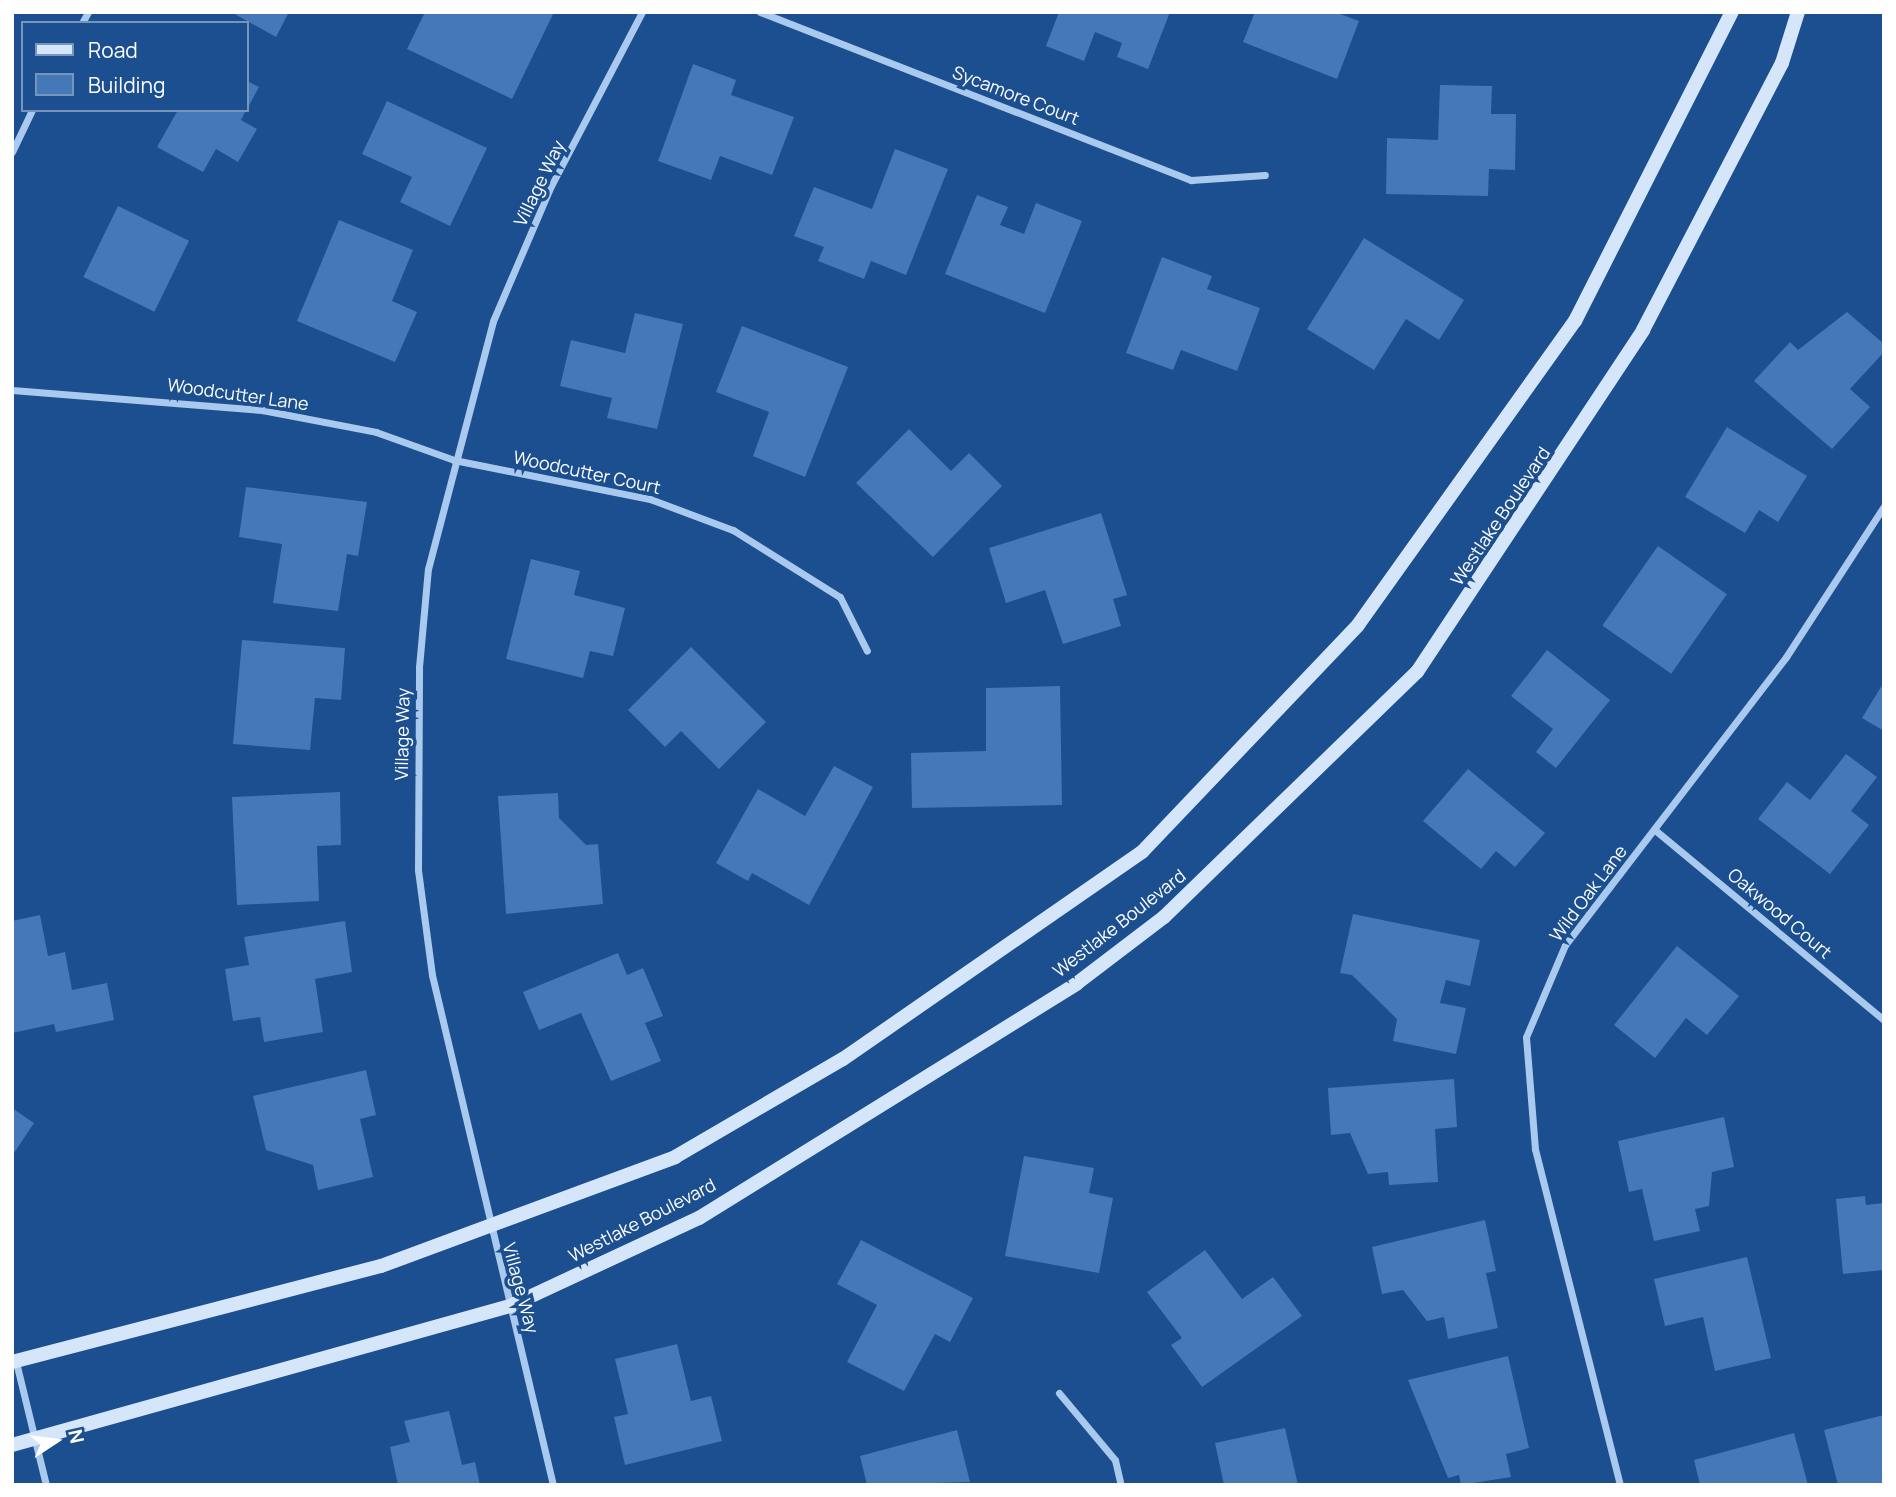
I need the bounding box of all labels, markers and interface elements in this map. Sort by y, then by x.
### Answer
legend [21,21,248,112]
text: Road [88,36,138,64]
street label: Sycamore Court [950,61,1082,129]
text: Building [88,71,165,99]
street label: Village Way [509,137,569,229]
street label: Woodcutter Lane [166,373,310,415]
street label: Westlake Boulevard [1446,443,1554,589]
street label: Woodcutter Court [511,446,663,498]
street label: Village Way [390,687,414,781]
street label: Wild Oak Lane [1545,841,1631,945]
street label: Oakwood Court [1724,863,1836,963]
street label: Westlake Boulevard [1048,865,1190,981]
street label: Westlake Boulevard [565,1174,719,1266]
street label: Village Way [499,1240,543,1336]
north arrow [21,1406,91,1476]
text: N [62,1427,91,1446]

